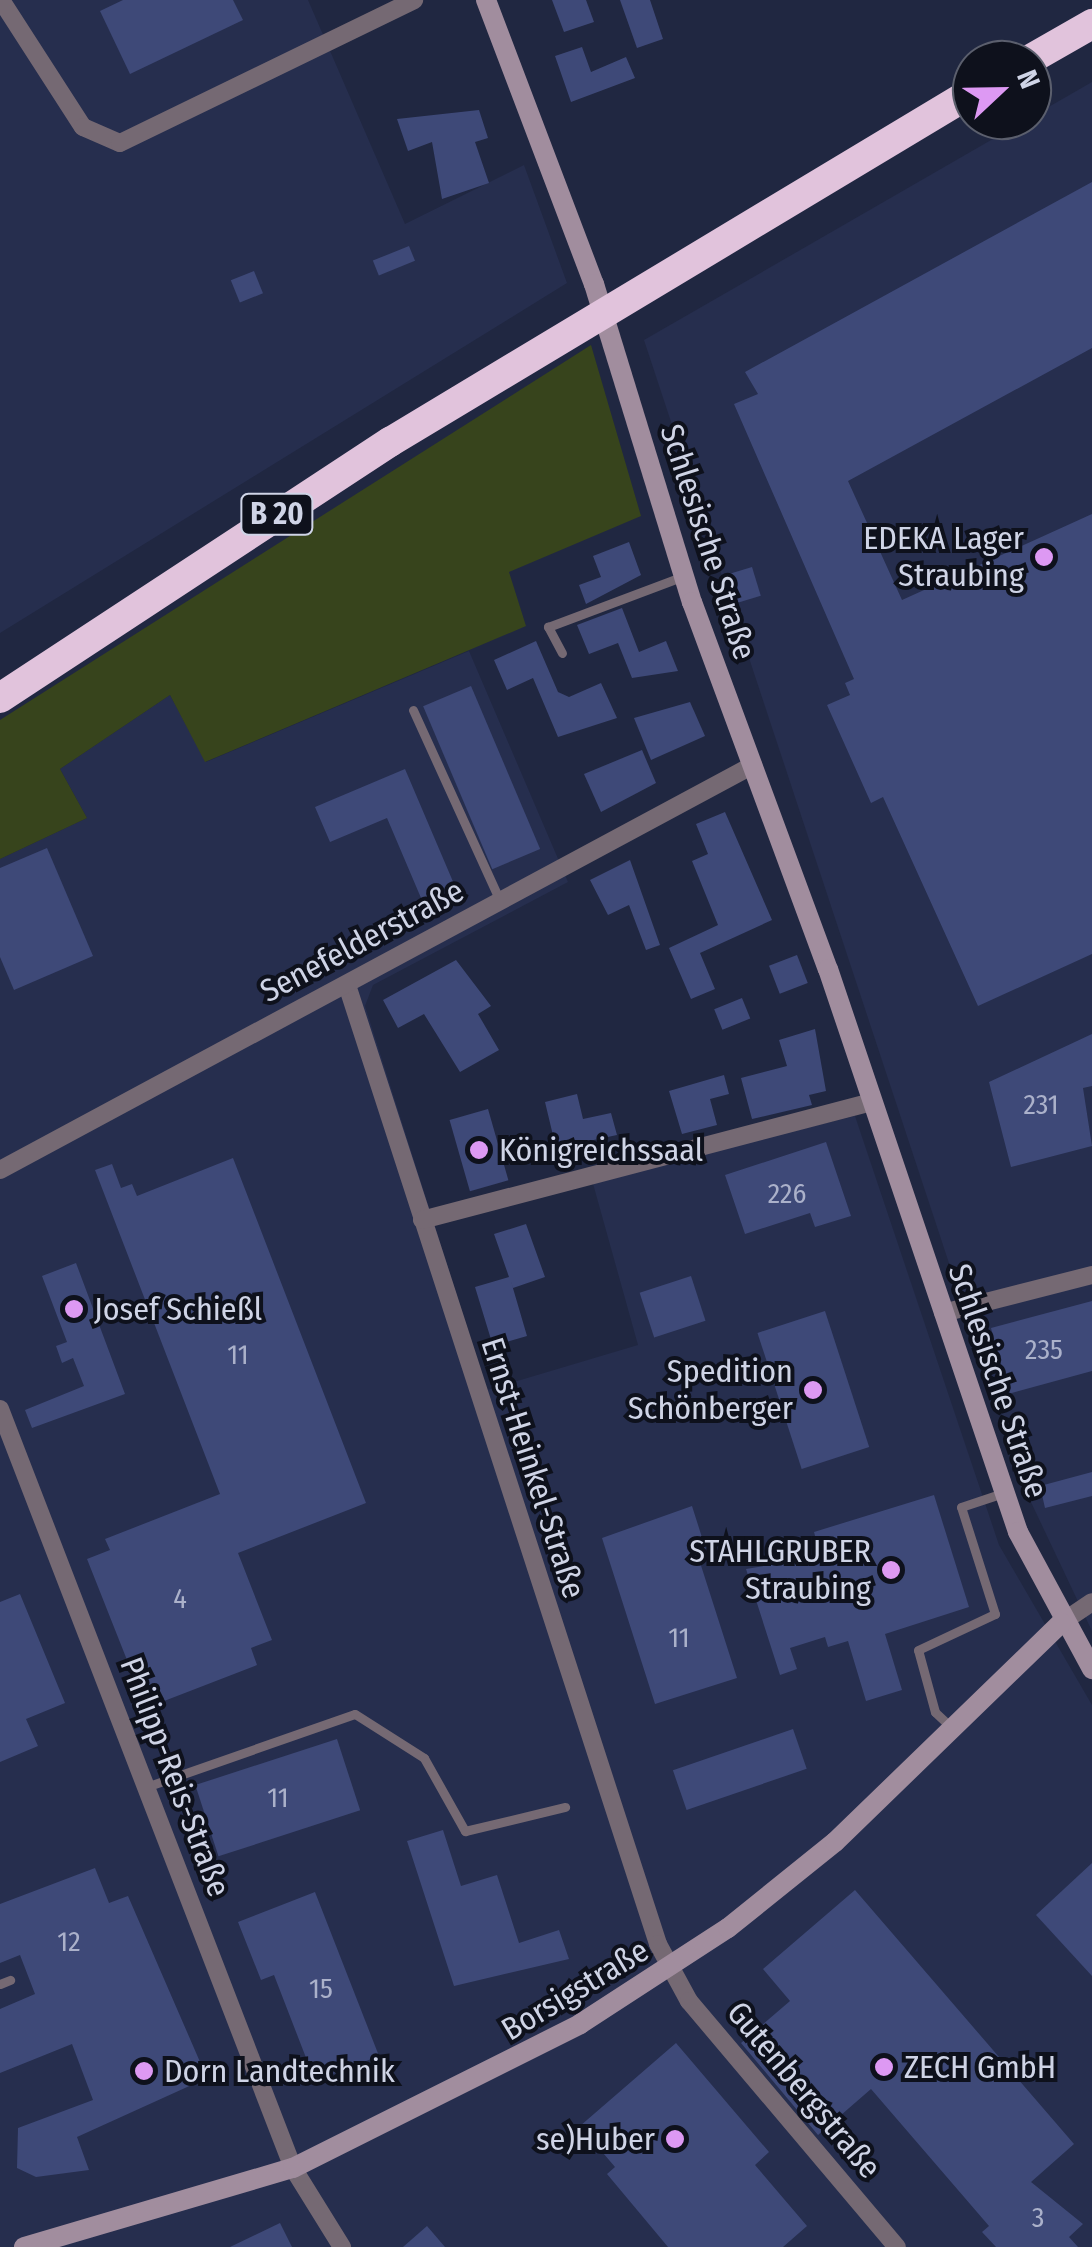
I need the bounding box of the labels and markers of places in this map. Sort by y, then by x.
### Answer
place label: EDEKA Lager Straubing [863,520,1024,595]
marker: EDEKA Lager Straubing [1033,546,1055,568]
place label: Königreichssaal [499,1131,703,1169]
marker: Königreichssaal [468,1139,490,1161]
place label: Josef Schießl [94,1290,262,1328]
marker: Josef Schießl [63,1298,85,1320]
place label: Spedition Schönberger [628,1353,793,1428]
marker: Spedition Schönberger [802,1379,824,1401]
place label: STAHLGRUBER Straubing [689,1533,871,1608]
marker: STAHLGRUBER Straubing [880,1559,902,1581]
place label: ZECH GmbH [904,2048,1056,2086]
place label: Dorn Landtechnik [164,2052,395,2090]
marker: ZECH GmbH [873,2056,895,2078]
marker: Dorn Landtechnik [133,2060,155,2082]
place label: se)Huber [536,2120,655,2158]
marker: se)Huber [664,2128,686,2150]

